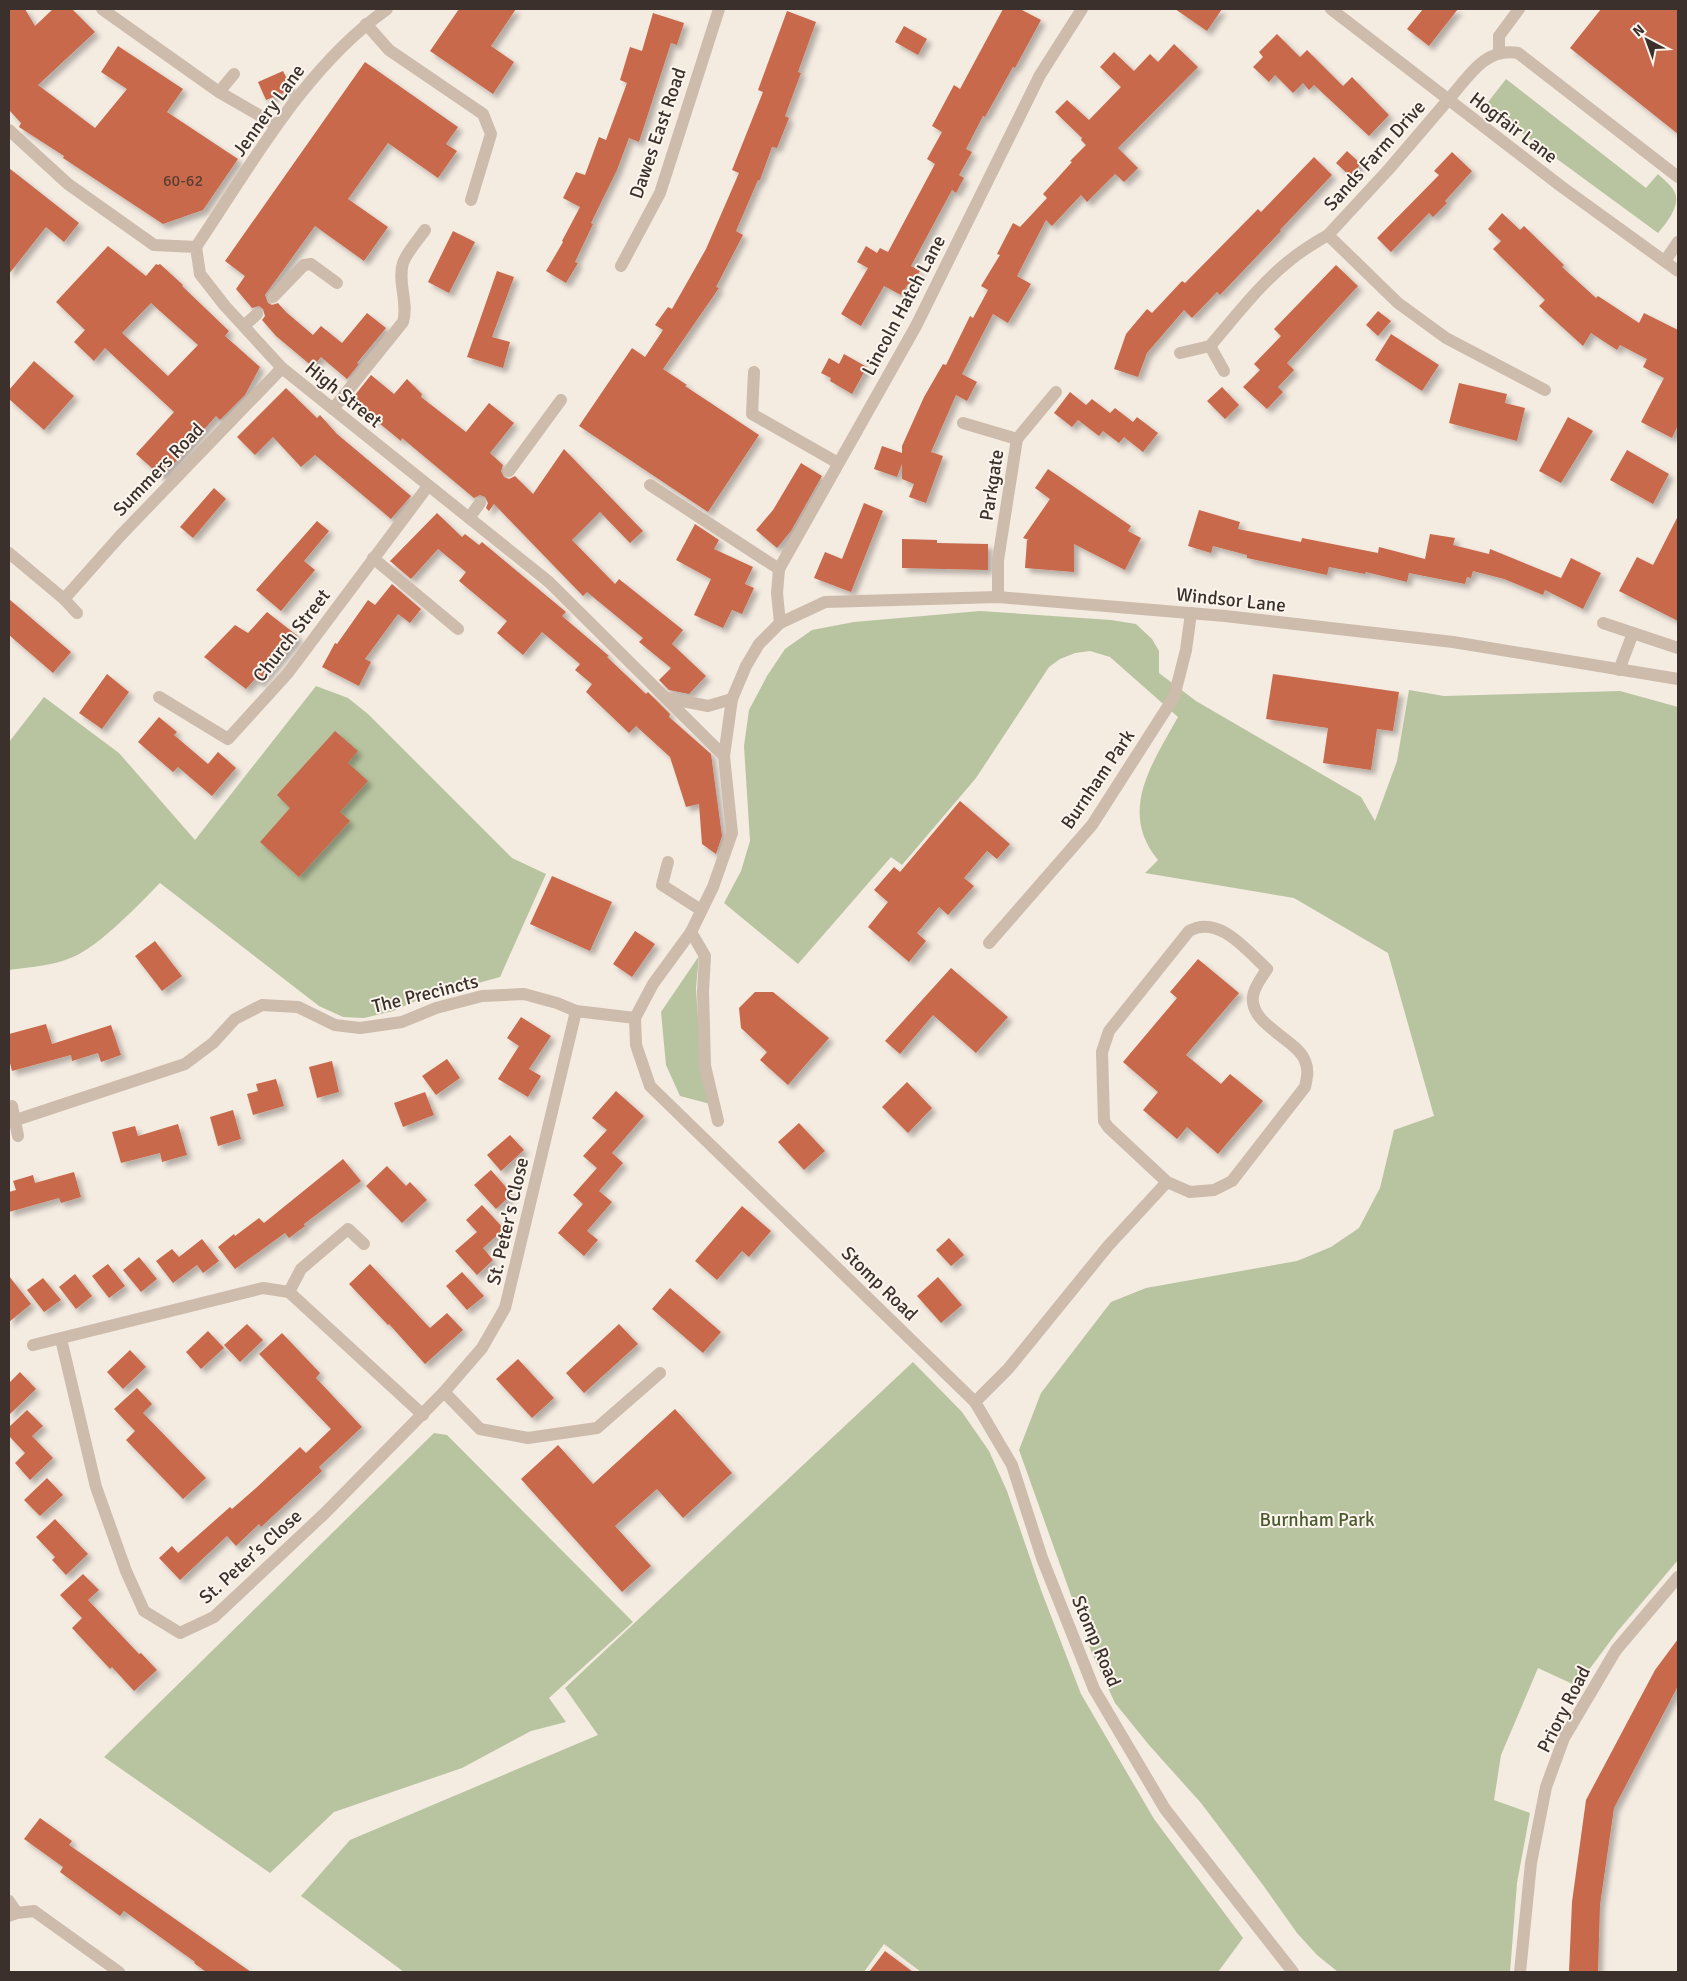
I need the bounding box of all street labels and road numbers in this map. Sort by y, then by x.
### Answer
street label: Jennery Lane [227,60,310,161]
street label: Dawes East Road [624,65,692,202]
street label: Hogfair Lane [1465,87,1562,169]
street label: Sands Farm Drive [1319,95,1431,216]
street label: Lincoln Hatch Lane [857,231,951,380]
street label: High Street [300,356,387,433]
street label: Summers Road [108,418,209,522]
street label: Parkgate [975,448,1009,522]
street label: Windsor Lane [1175,582,1287,618]
street label: Church Street [248,584,336,687]
street label: Burnham Park [1056,725,1140,834]
street label: The Precincts [370,969,481,1019]
street label: St. Peter's Close [482,1155,534,1287]
street label: Stomp Road [836,1241,923,1326]
street label: St. Peter's Close [194,1504,307,1609]
street label: Stomp Road [1066,1592,1126,1691]
street label: Priory Road [1532,1662,1596,1757]

